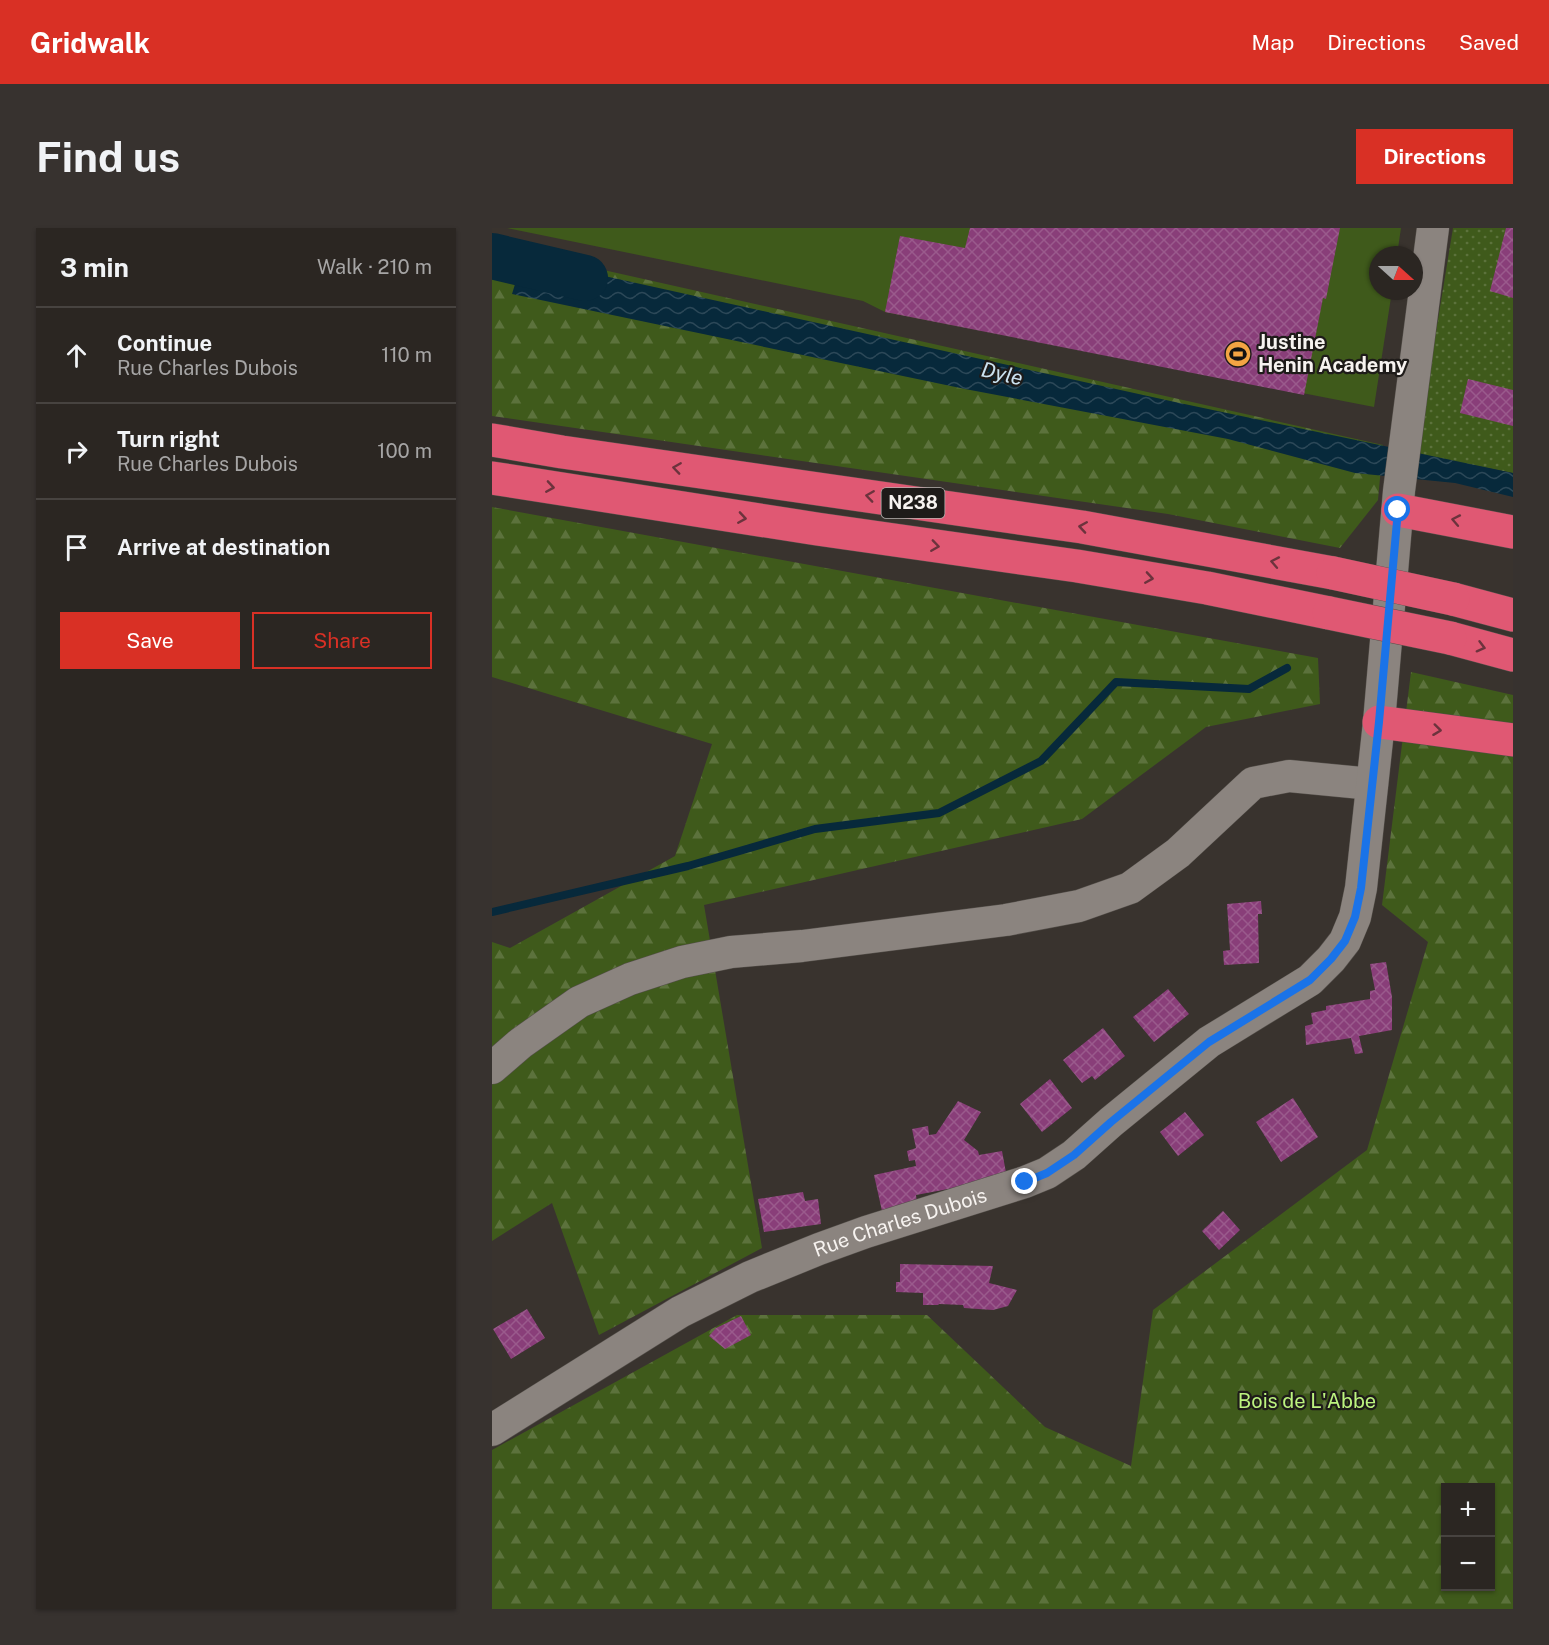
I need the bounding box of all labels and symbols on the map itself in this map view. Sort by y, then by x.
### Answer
north arrow [1369,246,1423,300]
place label: Justine Henin Academy [1258,330,1407,377]
sports icon: Justine Henin Academy [1223,339,1253,369]
water label: Dyle [979,357,1025,390]
one-way arrow [672,463,681,475]
one-way arrow [545,481,554,493]
road number: N238 [882,488,944,518]
one-way arrow [865,491,874,503]
route start [1384,496,1410,522]
one-way arrow [738,511,747,523]
one-way arrow [1451,514,1461,527]
one-way arrow [1079,521,1089,534]
one-way arrow [931,540,940,552]
one-way arrow [1271,556,1281,569]
one-way arrow [1144,571,1154,584]
one-way arrow [1476,639,1486,652]
one-way arrow [1432,723,1441,735]
route end [1011,1168,1037,1194]
street label: Rue Charles Dubois [810,1183,990,1262]
park label: Bois de L'Abbe [1238,1389,1376,1413]

